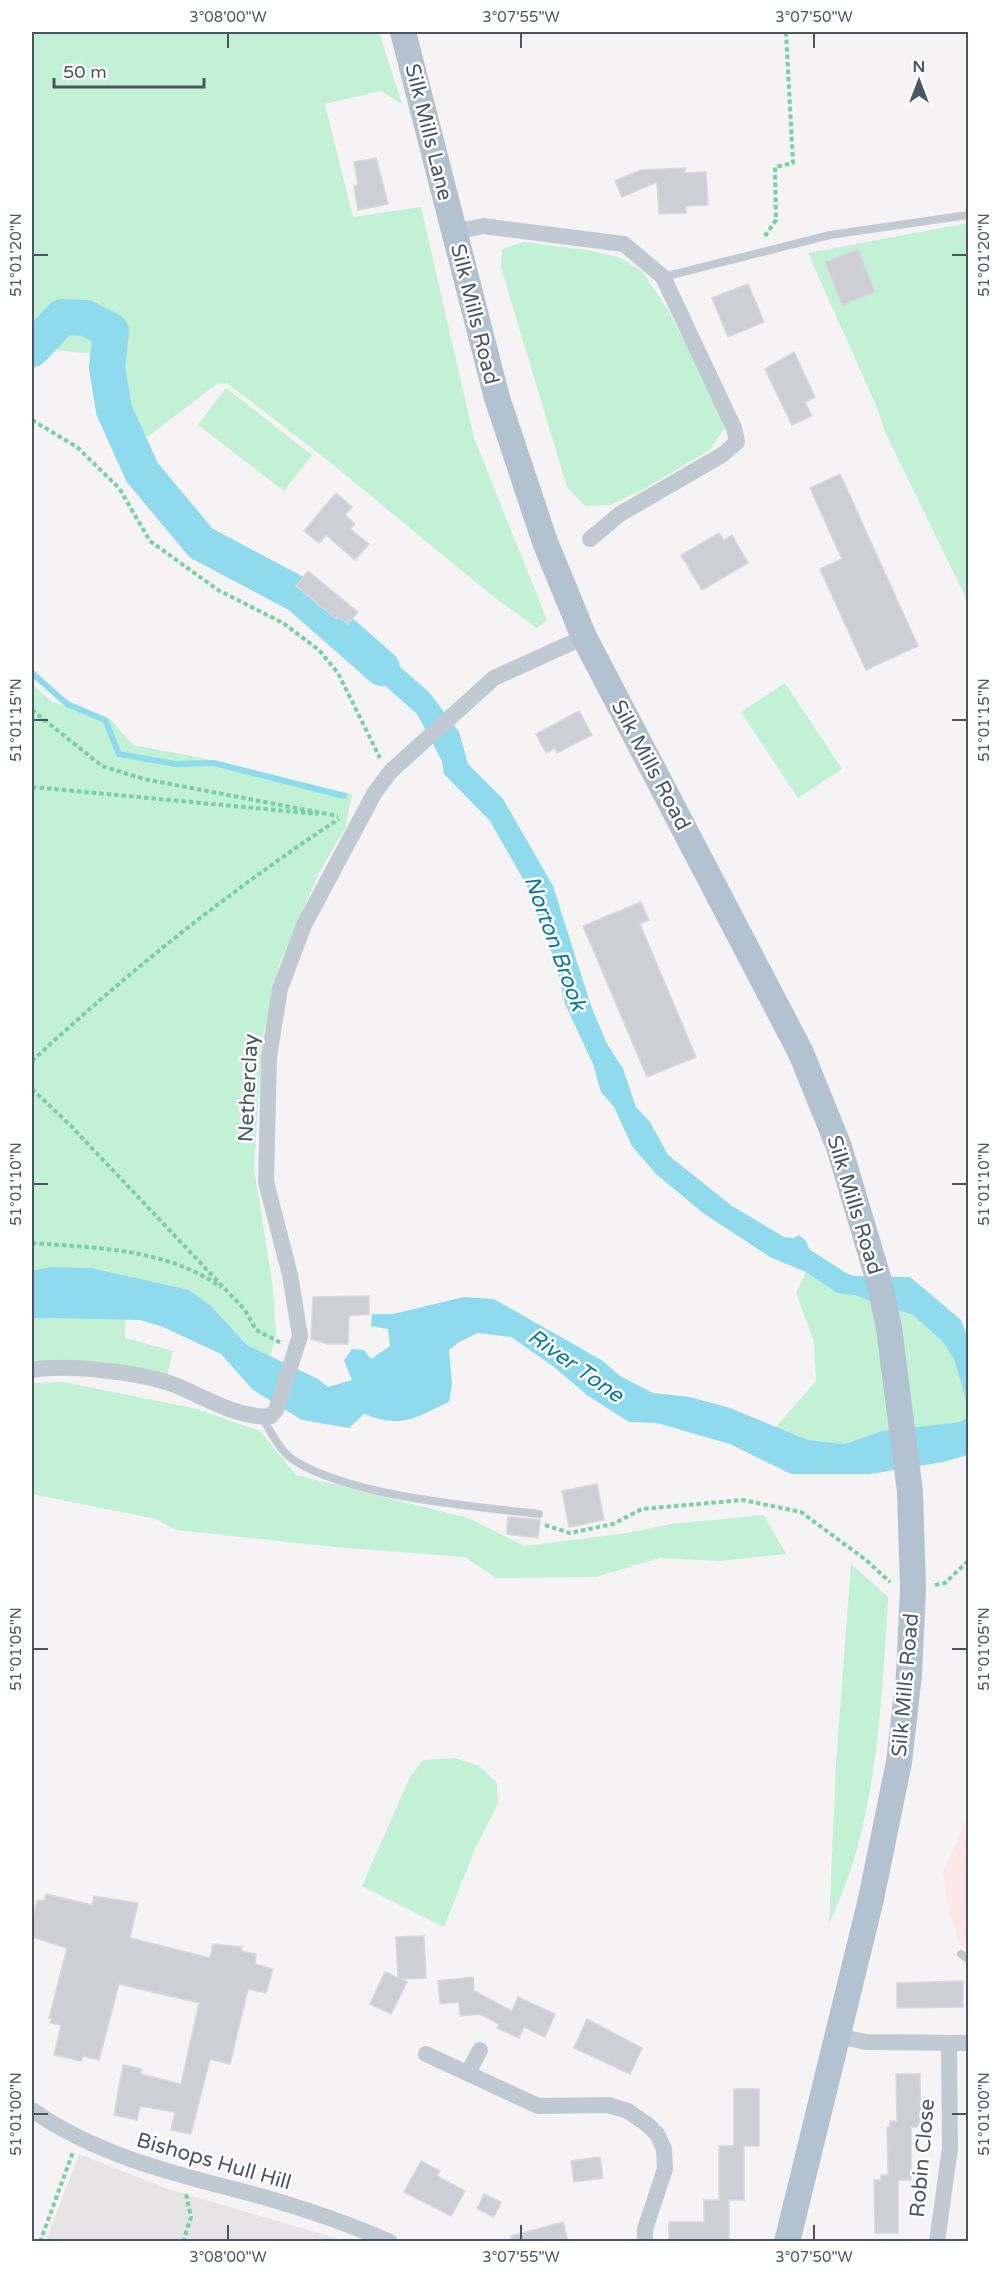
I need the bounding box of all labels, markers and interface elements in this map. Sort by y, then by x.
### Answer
text: 3°08'00"W [189,8,267,26]
text: 3°07'55"W [482,8,560,26]
text: 3°07'50"W [775,8,853,26]
scale bar [54,51,204,89]
north arrow [889,51,949,111]
text: N [913,57,925,77]
text: 50 m [63,61,107,83]
street label: Silk Mills Lane [399,61,458,203]
text: 51°01'20"N [7,213,25,297]
text: 51°01'20"N [975,213,993,297]
street label: Silk Mills Road [445,241,504,387]
text: 51°01'15"N [7,678,25,762]
text: 51°01'15"N [975,678,993,762]
street label: Silk Mills Road [606,696,695,835]
water label: Norton Brook [519,872,592,1016]
street label: Netherclay [233,1033,264,1143]
street label: Silk Mills Road [821,1133,888,1278]
text: 51°01'10"N [7,1142,25,1226]
text: 51°01'10"N [975,1142,993,1226]
water label: River Tone [523,1323,629,1409]
text: 51°01'05"N [7,1607,25,1691]
text: 51°01'05"N [975,1607,993,1691]
street label: Silk Mills Road [887,1612,924,1758]
text: 51°01'00"N [7,2072,25,2156]
text: 51°01'00"N [975,2072,993,2156]
street label: Robin Close [905,2098,940,2218]
street label: Bishops Hull Hill [134,2127,294,2196]
text: 3°08'00"W [189,2248,267,2266]
text: 3°07'55"W [482,2248,560,2266]
text: 3°07'50"W [775,2248,853,2266]

